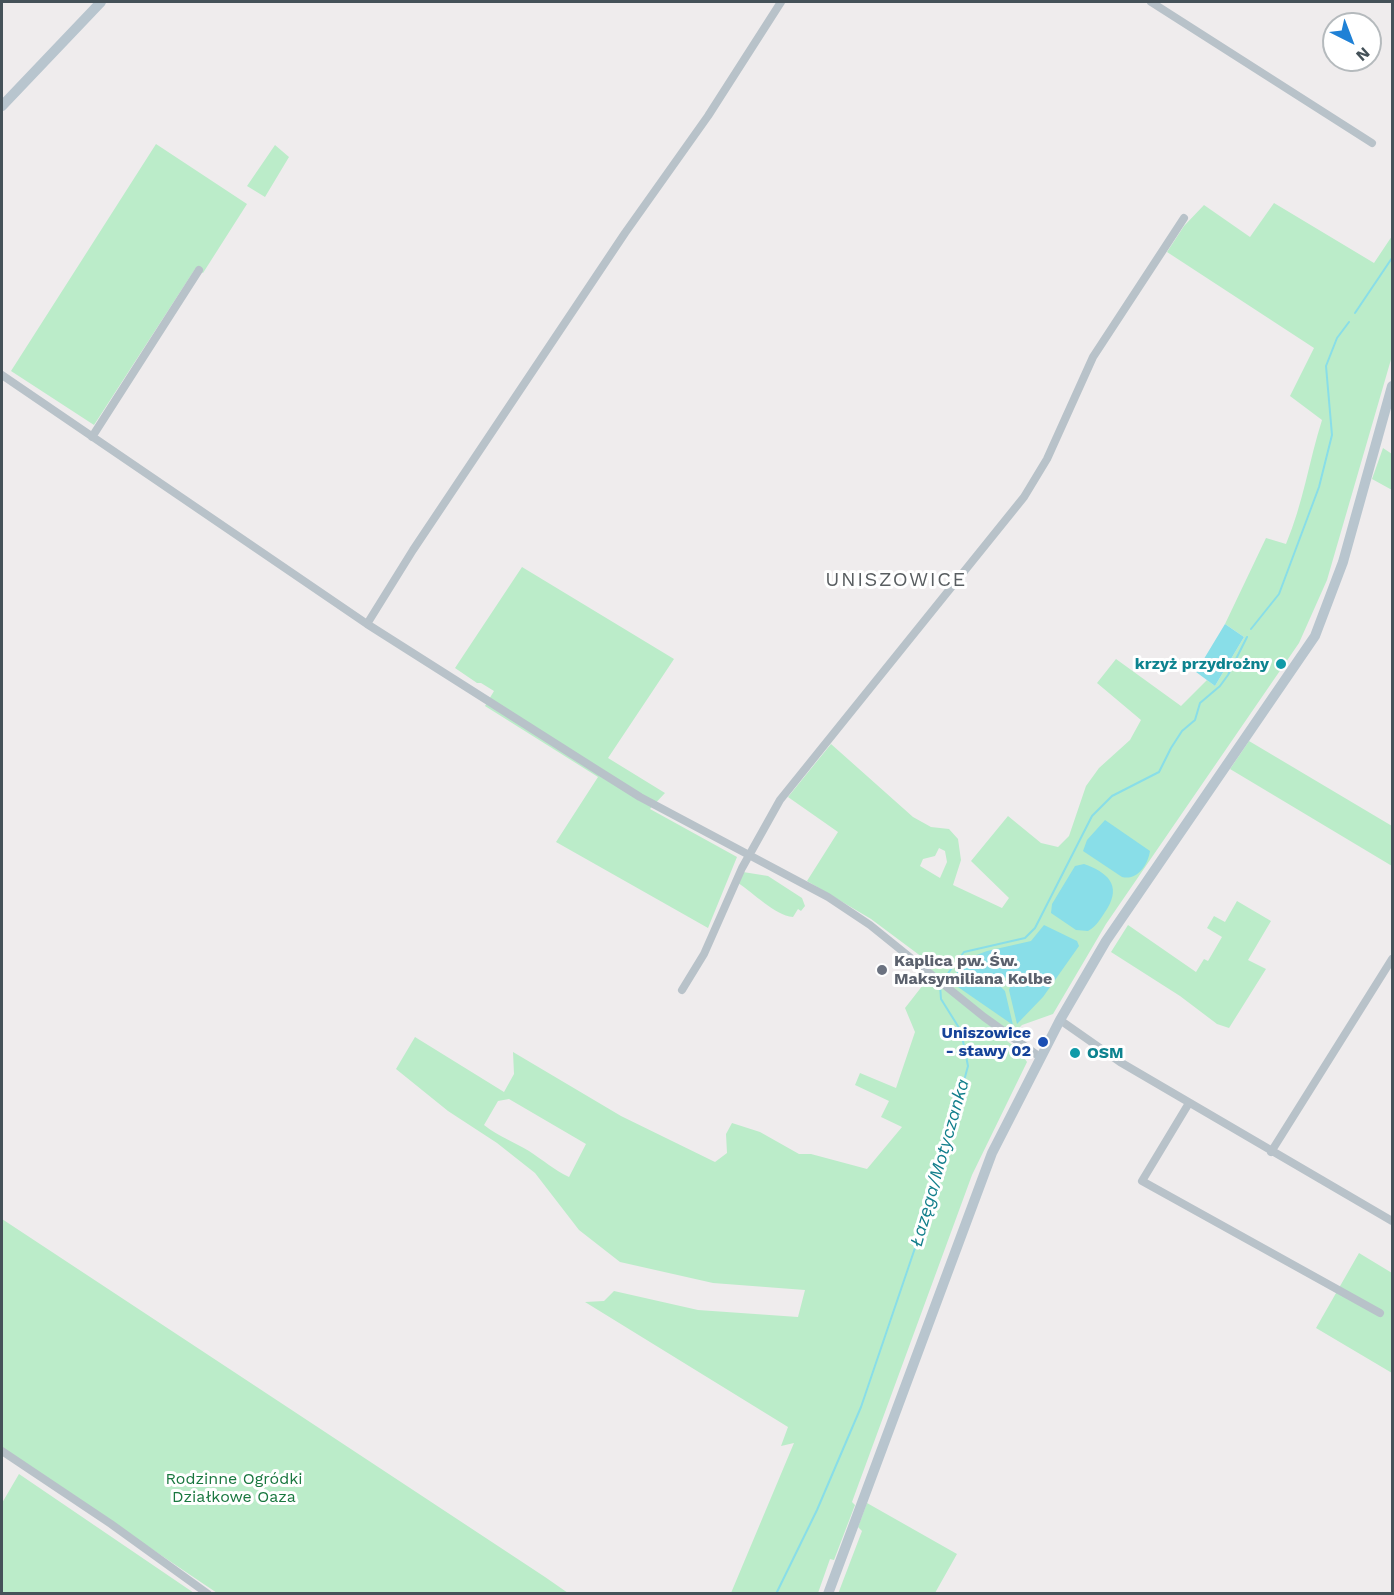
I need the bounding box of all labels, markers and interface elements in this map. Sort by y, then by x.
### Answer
north arrow [1322,12,1382,72]
text: N [1352,43,1374,65]
district label: UNISZOWICE [825,568,967,592]
place label: krzyż przydrożny [1135,654,1269,674]
marker: krzyż przydrożny [1274,657,1288,671]
place label: Kaplica pw. Św. Maksymiliana Kolbe [894,951,1052,989]
marker: Kaplica pw. Św. Maksymiliana Kolbe [875,963,889,977]
place label: Uniszowice - stawy 02 [942,1023,1031,1061]
marker: Uniszowice - stawy 02 [1036,1035,1050,1049]
place label: OSM [1087,1043,1124,1063]
marker: OSM [1068,1046,1082,1060]
water label: Łazęga/Motyczanka [906,1077,974,1249]
park label: Rodzinne Ogródki Działkowe Oaza [165,1469,303,1507]

